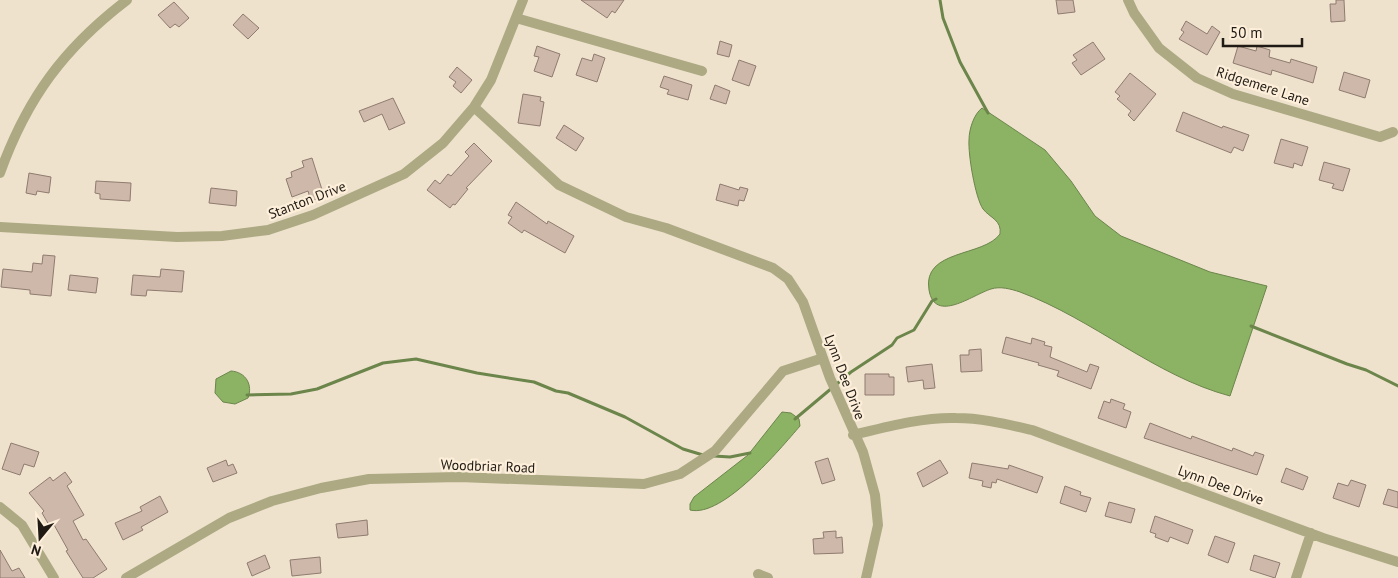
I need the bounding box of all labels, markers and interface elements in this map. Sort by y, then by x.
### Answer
scale bar [1223,15,1302,47]
text: 50 m [1230,23,1263,42]
street label: Ridgemere Lane [1214,62,1312,110]
street label: Stanton Drive [266,177,348,223]
street label: Lynn Dee Drive [821,332,869,422]
street label: Woodbriar Road [440,455,536,477]
street label: Lynn Dee Drive [1176,461,1266,509]
north arrow [15,513,65,563]
text: N [29,540,43,560]

